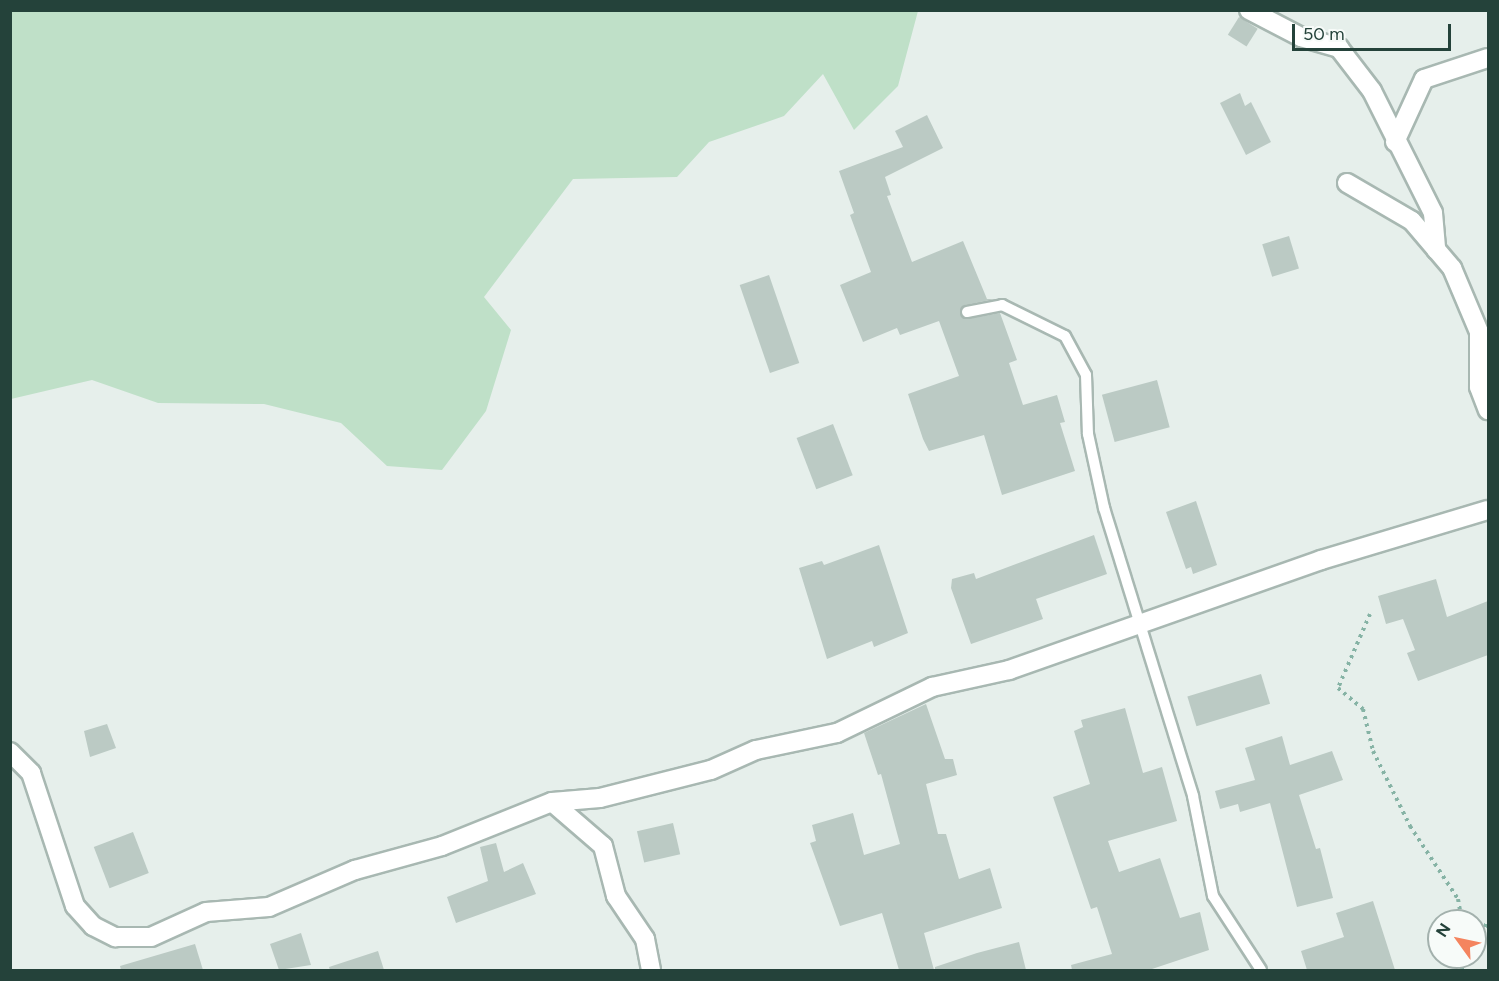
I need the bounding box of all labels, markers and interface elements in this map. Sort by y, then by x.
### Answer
scale bar [1295,12,1454,50]
text: 50 m [1303,23,1345,45]
north arrow [1427,909,1487,969]
text: N [1432,920,1454,940]

